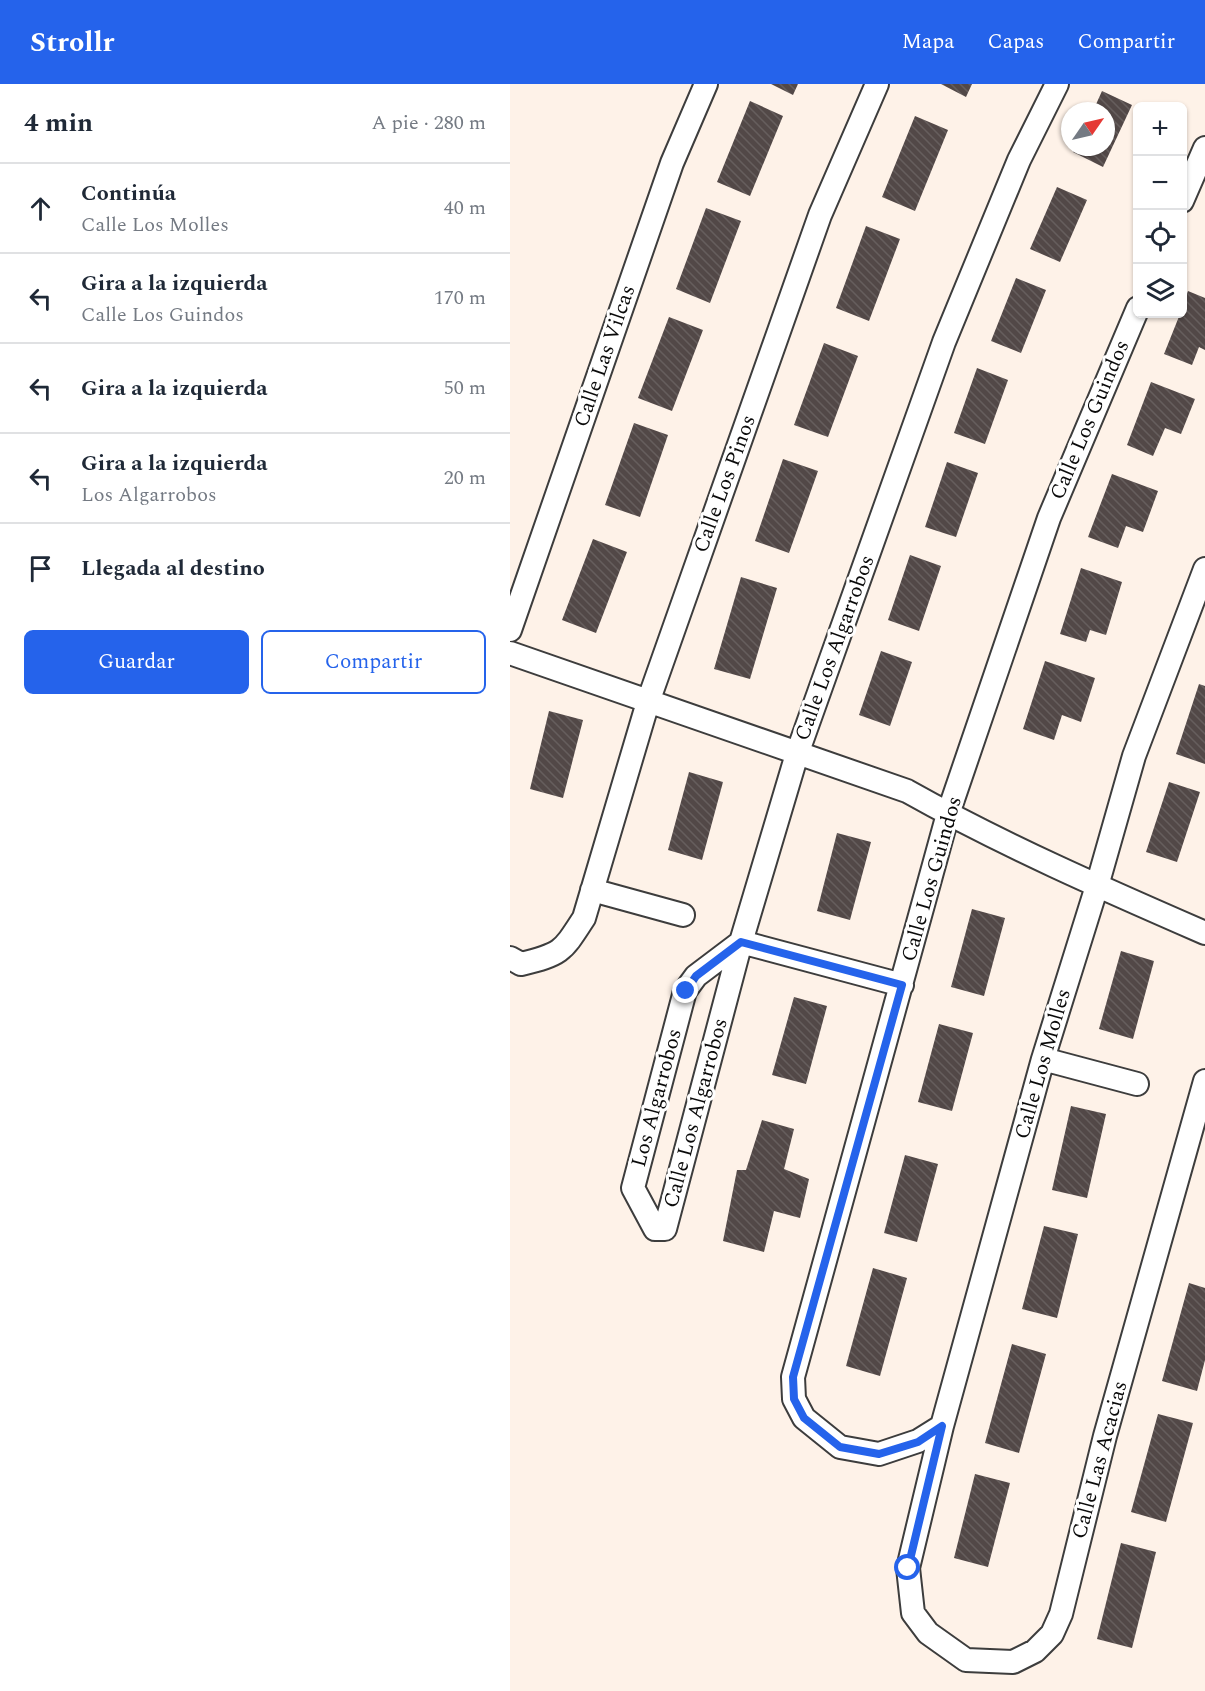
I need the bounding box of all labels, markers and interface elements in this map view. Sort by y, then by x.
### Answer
text: Strollr [30,21,114,64]
text: Mapa [902,26,955,58]
text: Capas [988,26,1044,58]
text: Compartir [1077,26,1175,58]
north arrow [1061,102,1115,156]
map controls [1133,102,1187,318]
button: + [1133,102,1187,156]
text: 4 min [24,103,93,143]
text: A pie · 280 m [372,108,486,138]
button: − [1133,156,1187,210]
text: Continúa [81,177,176,210]
icon: ahead [24,192,57,225]
text: 40 m [444,193,486,223]
text: Calle Los Molles [81,210,229,240]
button: locate [1133,210,1187,264]
button: layers [1133,264,1187,318]
text: Gira a la izquierda [81,267,268,300]
street label: Calle Las Vilcas [566,280,644,432]
icon: left [24,282,57,315]
text: 170 m [434,283,486,313]
text: Calle Los Guindos [81,300,244,330]
street label: Calle Los Guindos [1042,335,1138,505]
icon: left [24,372,57,405]
text: Gira a la izquierda [81,372,268,405]
text: 50 m [444,373,486,403]
street label: Calle Los Pinos [685,411,765,557]
text: Gira a la izquierda [81,447,268,480]
icon: left [24,462,57,495]
text: 20 m [444,463,486,493]
text: Los Algarrobos [81,480,217,510]
street label: Calle Los Algarrobos [787,551,883,745]
icon: arrive [24,552,57,585]
text: Llegada al destino [81,552,265,585]
button: Guardar [24,630,249,694]
button: Compartir [261,630,486,694]
street label: Calle Los Guindos [893,792,971,966]
route end [672,977,698,1003]
street label: Calle Los Molles [1006,985,1080,1143]
street label: Calle Los Algarrobos [655,1014,737,1212]
street label: Los Algarrobos [623,1025,691,1171]
street label: Calle Las Acacias [1063,1377,1137,1543]
route start [894,1554,920,1580]

